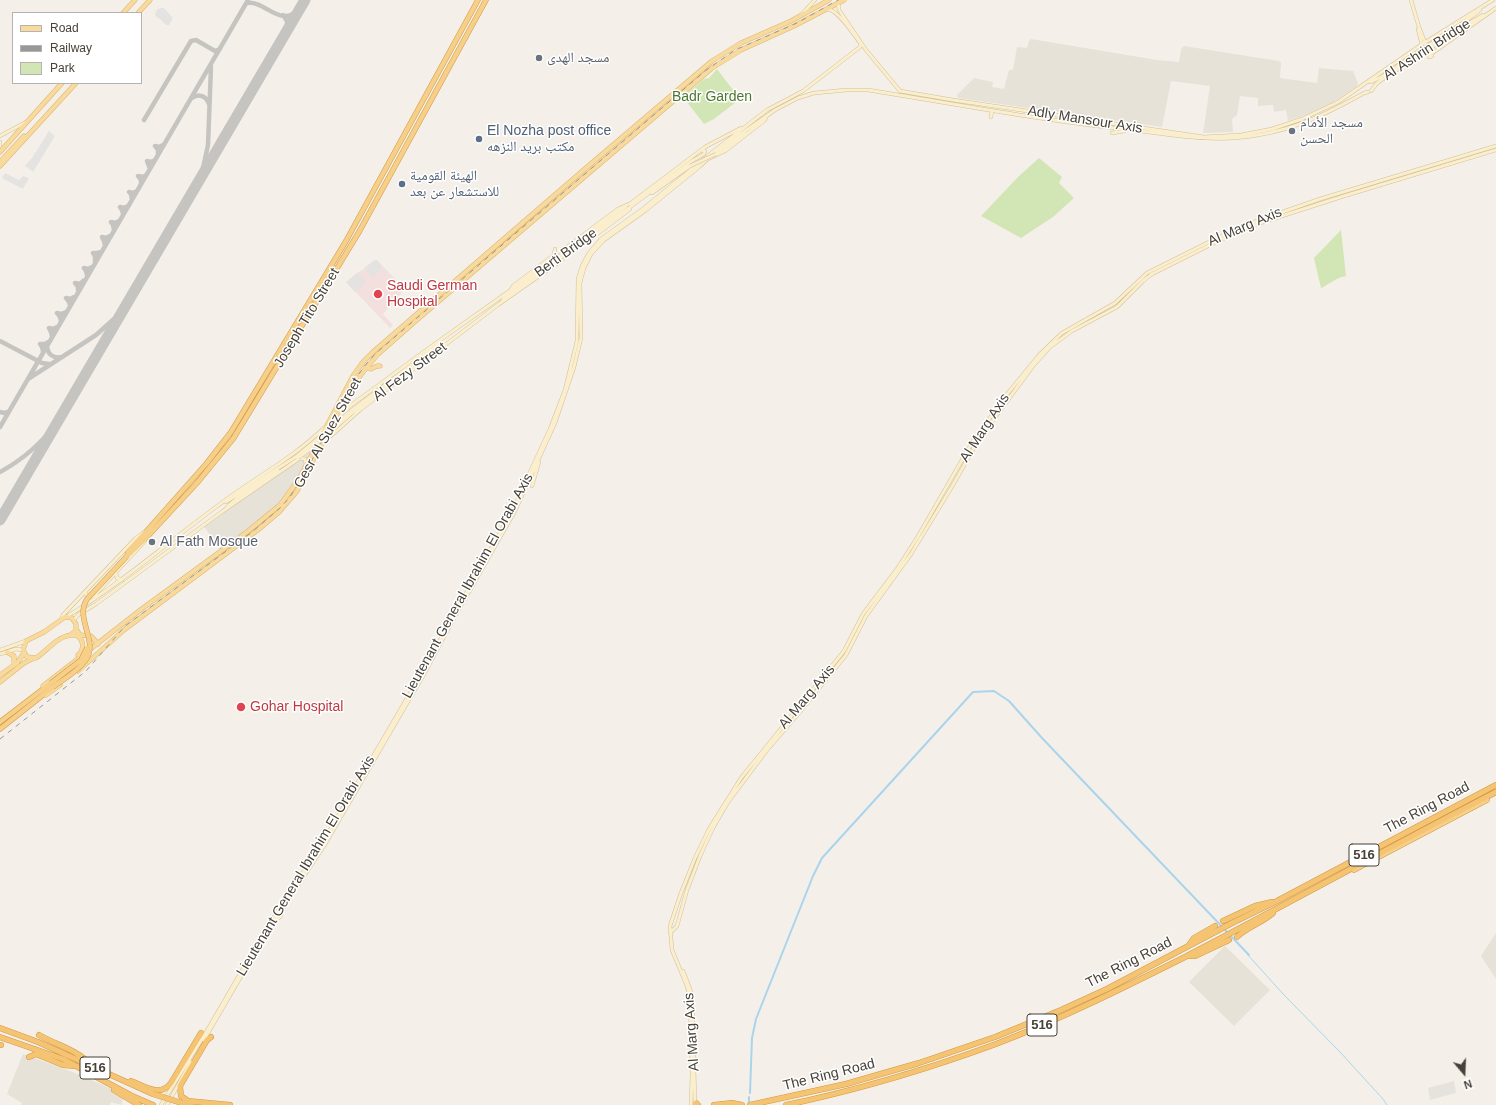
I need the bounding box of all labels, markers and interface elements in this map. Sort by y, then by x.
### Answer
legend [12,12,142,84]
street label: Al Ashrin Bridge [1380,16,1474,84]
text: Road [50,21,79,35]
text: Railway [50,41,92,55]
place label: مسجد الهدى [547,50,609,66]
marker: مسجد الهدى [534,53,544,63]
text: Park [50,61,75,75]
park label: Badr Garden [672,89,752,105]
street label: Adly Mansour Axis [1026,103,1144,137]
place label: مسجد الأمام الحسن [1300,115,1363,148]
place label: El Nozha post office مكتب بريد النزهه [487,123,611,156]
marker: مسجد الأمام الحسن [1287,126,1297,136]
marker: El Nozha post office مكتب بريد النزهه [474,134,484,144]
place label: الهيئة القومية للاستشعار عن بعد [410,168,499,200]
marker: الهيئة القومية للاستشعار عن بعد [397,179,407,189]
street label: Al Marg Axis [1206,204,1284,250]
street label: Berti Bridge [531,225,601,281]
street label: Joseph Tito Street [271,265,343,371]
place label: Saudi German Hospital [387,278,477,310]
marker: Saudi German Hospital [372,288,384,300]
street label: Al Fezy Street [370,339,450,405]
street label: Gesr Al Suez Street [291,375,365,491]
street label: Al Marg Axis [957,390,1013,466]
street label: Lieutenant General Ibrahim El Orabi Axis [399,471,537,701]
place label: Al Fath Mosque [160,534,258,550]
marker: Al Fath Mosque [147,537,157,547]
street label: Al Marg Axis [775,662,839,732]
place label: Gohar Hospital [250,699,343,715]
marker: Gohar Hospital [235,701,247,713]
street label: Lieutenant General Ibrahim El Orabi Axis [233,753,379,979]
street label: The Ring Road [1381,778,1473,838]
road number: 516 [1349,844,1379,866]
street label: The Ring Road [1083,934,1175,992]
street label: Al Marg Axis [681,992,703,1072]
road number: 516 [1027,1014,1057,1036]
north arrow [1444,1053,1484,1093]
street label: The Ring Road [781,1055,877,1095]
road number: 516 [80,1057,110,1079]
text: N [1462,1077,1474,1091]

